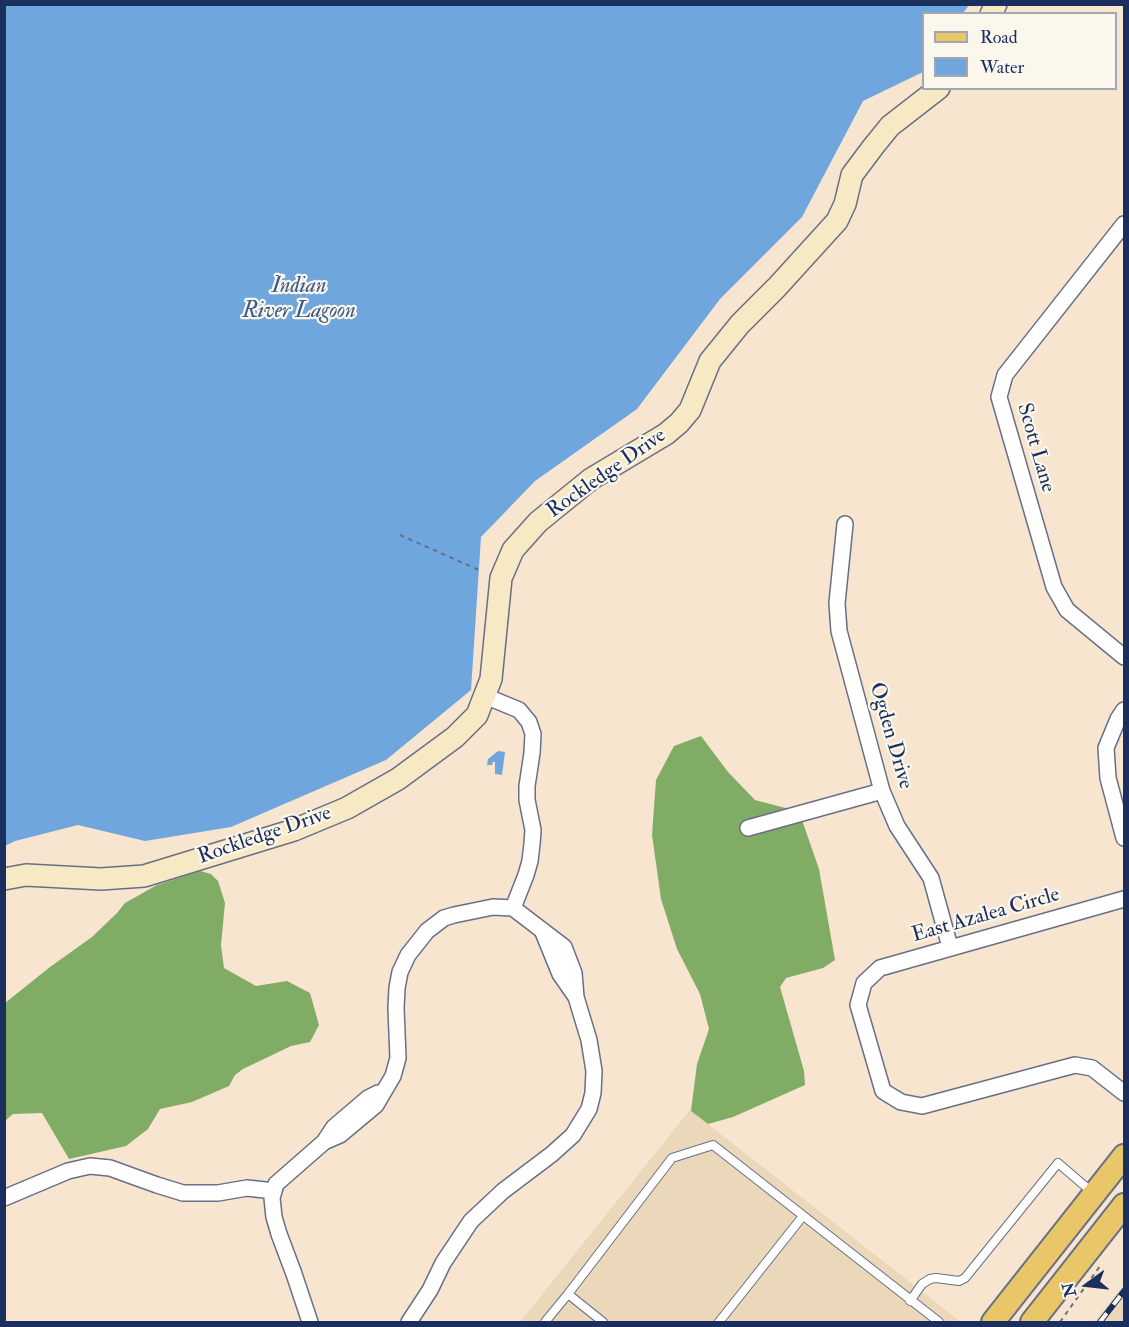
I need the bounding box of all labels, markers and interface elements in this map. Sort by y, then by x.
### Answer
legend [922,12,1117,90]
text: Road [980,26,1018,49]
text: Water [980,56,1024,79]
water label: Indian River Lagoon [242,274,356,326]
street label: Scott Lane [1010,400,1060,496]
street label: Rockledge Drive [543,424,671,524]
street label: Ogden Drive [863,680,917,792]
street label: Rockledge Drive [195,801,335,871]
street label: East Azalea Circle [909,883,1063,949]
north arrow [1057,1255,1117,1315]
text: N [1058,1280,1081,1299]

